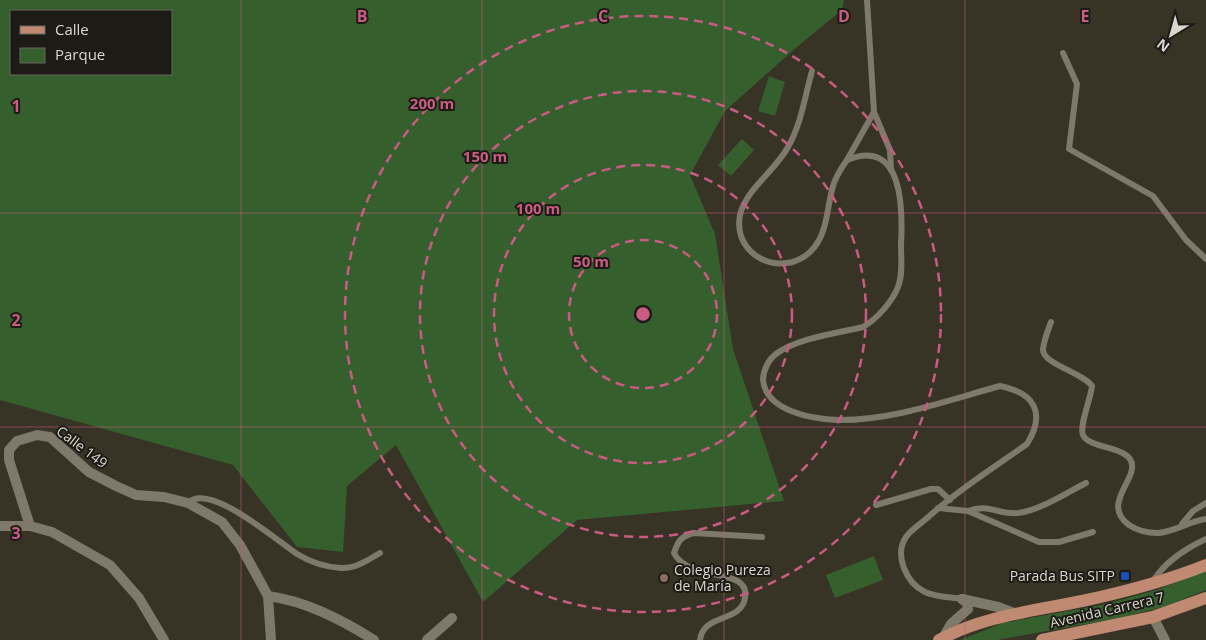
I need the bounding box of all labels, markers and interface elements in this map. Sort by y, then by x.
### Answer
text: B [357,5,367,27]
text: C [598,5,608,27]
text: D [838,5,850,27]
text: E [1081,5,1090,27]
legend [10,10,172,75]
north arrow [1146,10,1196,60]
text: Calle [55,19,89,39]
text: N [1153,35,1173,57]
text: Parque [55,44,105,64]
text: 200 m [410,93,454,113]
text: 1 [11,95,21,117]
text: 150 m [463,146,507,166]
text: 100 m [516,198,560,218]
text: 50 m [573,251,609,271]
centre of rings [634,305,652,323]
text: 2 [11,309,21,331]
street label: Calle 149 [53,421,112,472]
text: 3 [11,522,21,544]
place label: Colegio Pureza de María [674,560,771,595]
place label: Parada Bus SITP [1010,566,1115,585]
marker: Parada Bus SITP [1119,570,1131,582]
marker: Colegio Pureza de María [658,572,670,584]
street label: Avenida Carrera 7 [1048,587,1166,632]

